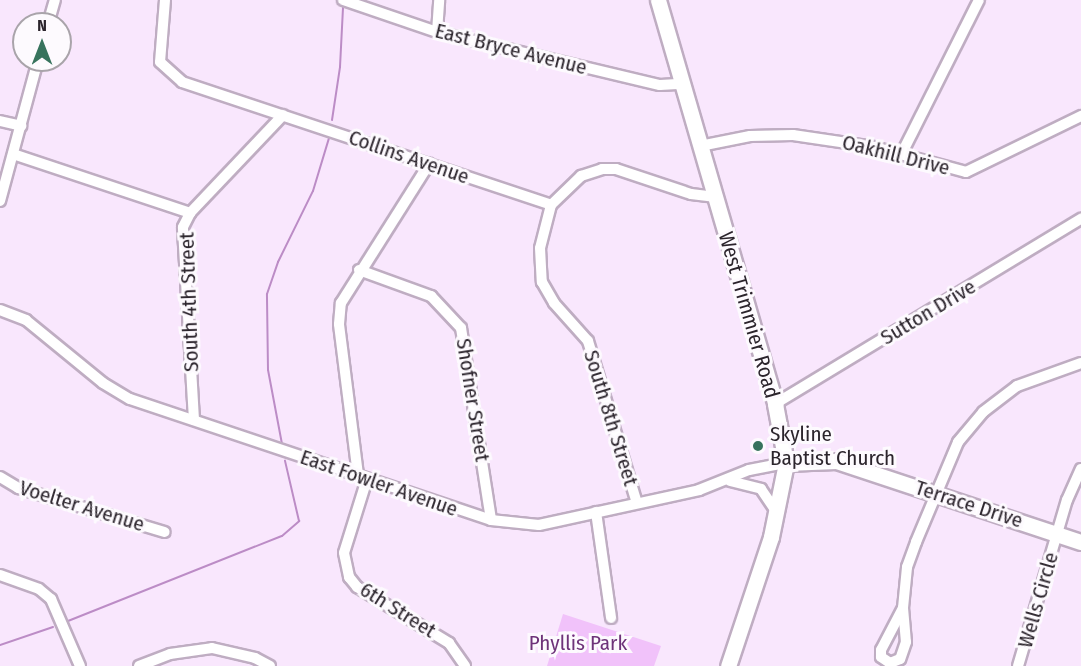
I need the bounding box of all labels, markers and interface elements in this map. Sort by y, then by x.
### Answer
north arrow [12,12,72,72]
text: N [37,16,47,35]
street label: East Bryce Avenue [432,18,590,80]
street label: Collins Avenue [345,125,473,189]
street label: Oakhill Drive [840,129,952,181]
street label: West Trimmier Road [713,229,785,401]
street label: South 4th Street [174,232,204,372]
street label: Sutton Drive [876,274,980,350]
street label: Shofner Street [451,337,495,463]
street label: South 8th Street [578,347,644,489]
place label: Skyline Baptist Church [770,421,895,471]
marker: Skyline Baptist Church [751,439,765,453]
street label: East Fowler Avenue [297,444,461,522]
street label: Voelter Avenue [16,475,148,537]
street label: Terrace Drive [912,475,1026,533]
street label: Wells Circle [1012,549,1064,651]
street label: 6th Street [355,577,441,643]
park label: Phyllis Park [529,630,627,656]

